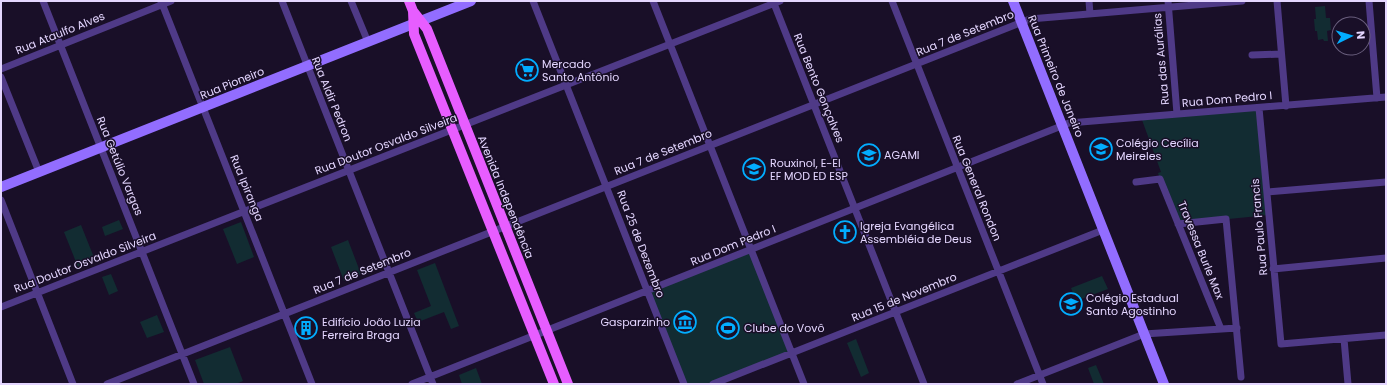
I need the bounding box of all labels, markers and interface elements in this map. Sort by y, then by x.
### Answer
street label: Rua 7 de Setembro [914,6,1016,60]
street label: Rua Ataulfo Alves [13,8,107,58]
street label: Rua das Aurálias [1149,12,1173,106]
street label: Rua Primeiro de Janeiro [1024,13,1088,139]
north arrow [1331,16,1371,56]
text: N [1353,30,1369,40]
street label: Rua Bento Gonçalves [790,31,848,145]
street label: Rua Aldir Pedron [308,54,356,144]
place label: Mercado Santo Antônio [542,56,619,85]
supermarket icon: Mercado Santo Antônio [514,57,540,83]
street label: Rua Pioneiro [198,63,266,103]
street label: Rua Dom Pedro I [1181,87,1273,111]
street label: Rua Doutor Osvaldo Silveira [313,109,459,179]
street label: Rua Getúlio Vargas [93,114,147,218]
street label: Rua 7 de Setembro [612,125,714,179]
street label: Avenida Independência [474,133,538,261]
street label: Rua General Rondon [948,133,1006,243]
place label: Colégio Cecília Meireles [1116,135,1199,164]
school or university icon: Colégio Cecília Meireles [1088,136,1114,162]
school or university icon: AGAMI [856,142,882,168]
place label: AGAMI [884,147,920,163]
street label: Rua Ipiranga [226,152,268,224]
place label: Rouxinol, E-EI EF MOD ED ESP [770,155,848,184]
school or university icon: Rouxinol, E-EI EF MOD ED ESP [741,156,767,182]
street label: Rua Paulo Francis [1247,178,1271,276]
street label: Rua 25 de Dezembro [613,188,669,300]
street label: Travessa Burle Max [1174,198,1228,302]
place label: Igreja Evangélica Assembléia de Deus [860,218,972,247]
church icon: Igreja Evangélica Assembléia de Deus [832,219,858,245]
street label: Rua Dom Pedro I [688,221,778,269]
street label: Rua Doutor Osvaldo Silveira [12,227,158,297]
street label: Rua 7 de Setembro [311,244,413,298]
street label: Rua 15 de Novembro [849,269,959,325]
place label: Colégio Estadual Santo Agostinho [1086,290,1179,319]
school or university icon: Colégio Estadual Santo Agostinho [1058,291,1084,317]
museum icon: Gasparzinho [672,309,698,335]
place label: Edifício João Luzia Ferreira Braga [322,314,421,343]
place label: Gasparzinho [600,314,670,330]
building icon: Edifício João Luzia Ferreira Braga [293,315,319,341]
sports icon: Clube do Vovô [715,315,741,341]
place label: Clube do Vovô [744,320,825,336]

